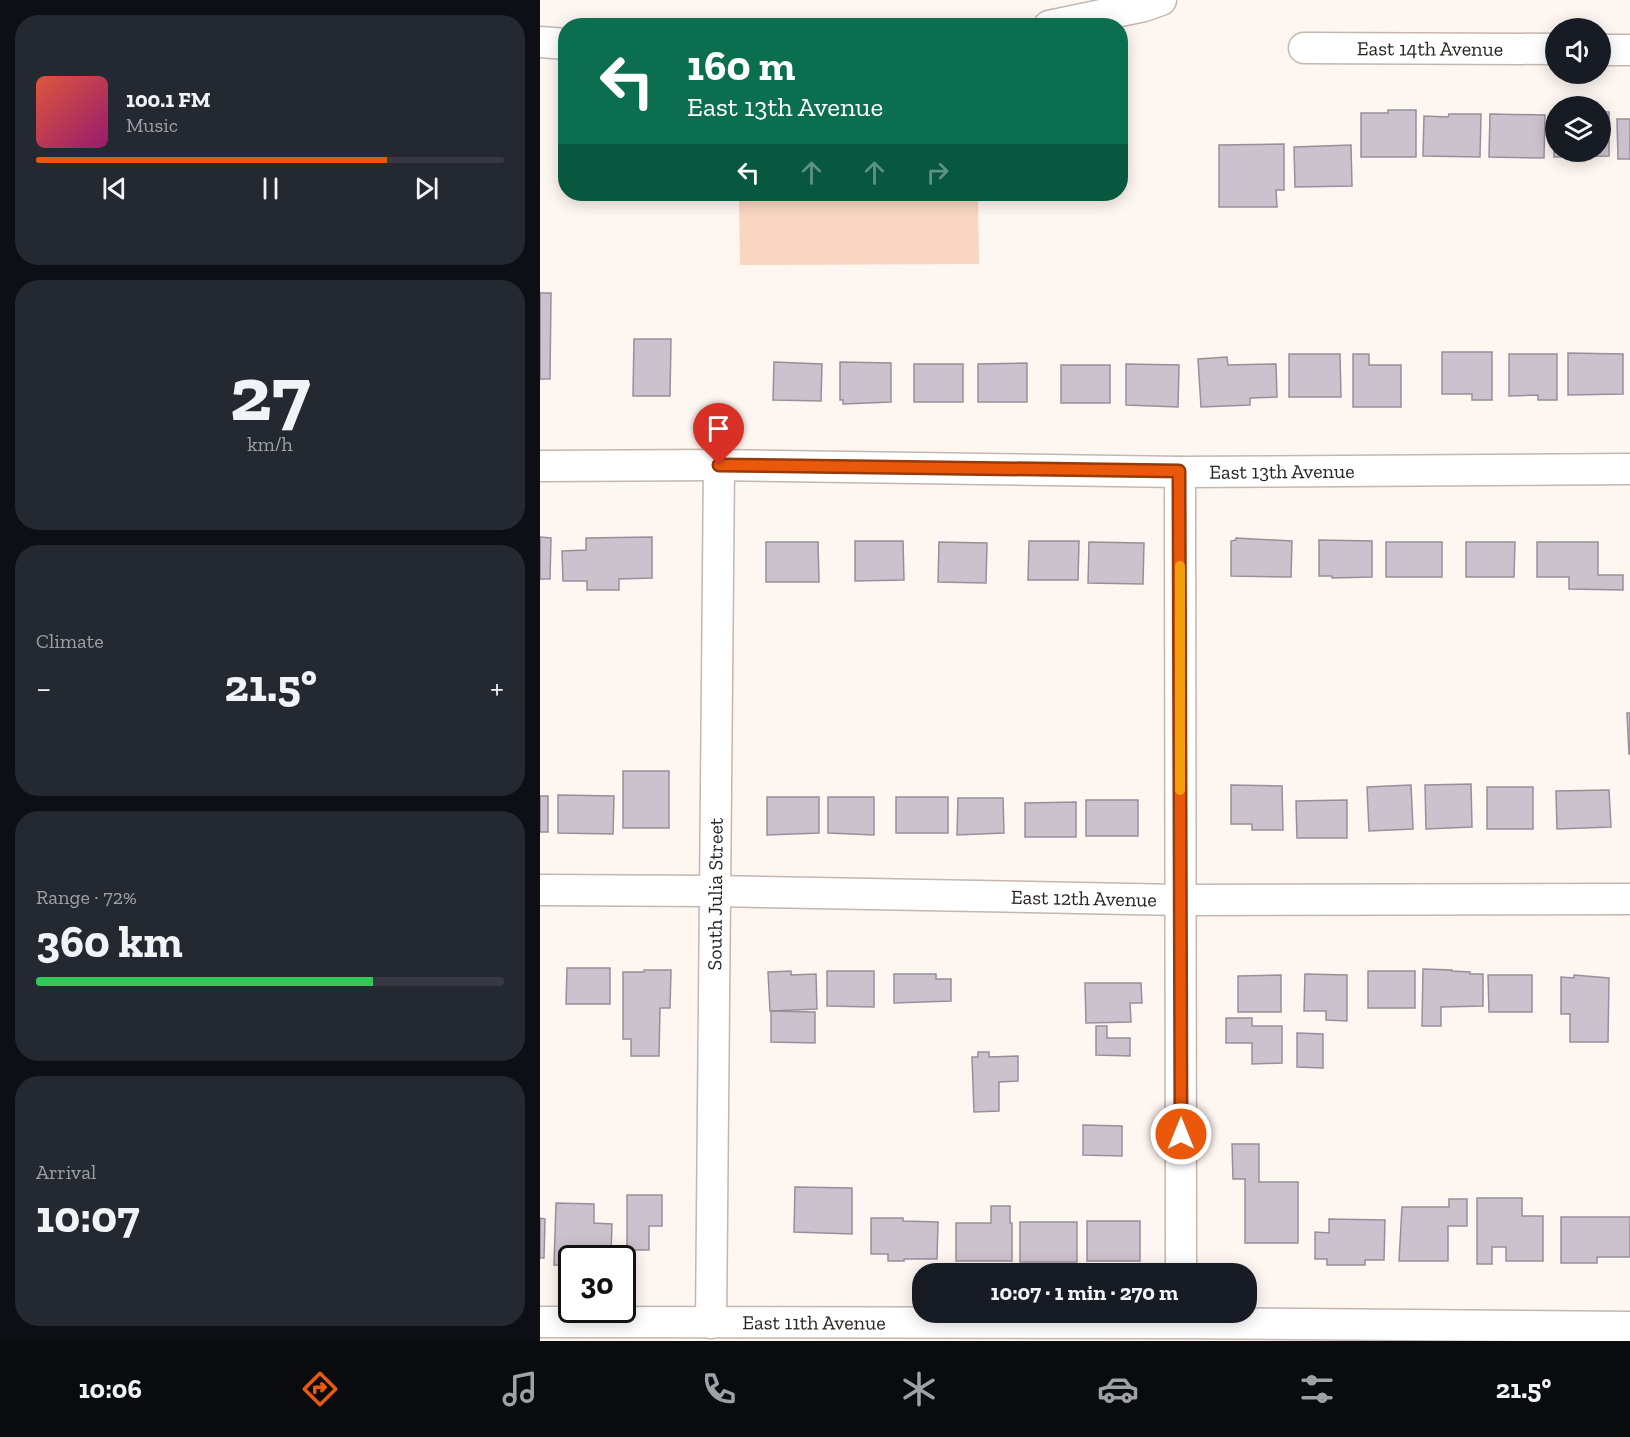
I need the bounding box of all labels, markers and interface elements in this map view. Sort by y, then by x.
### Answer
map controls [1545,18,1611,162]
button: sound [1545,18,1611,84]
street label: East 14th Avenue [1357,36,1503,61]
text: 160 m [687,40,795,91]
icon: left [588,42,666,120]
text: 100.1 FM [126,86,211,113]
text: East 13th Avenue [687,91,883,123]
button: layers [1545,96,1611,162]
text: Music [126,113,178,137]
icon: left [732,156,765,189]
icon: ahead [795,156,828,189]
icon: ahead [858,156,891,189]
icon: right [921,156,954,189]
icon: previous [98,172,131,205]
icon: pause [254,172,287,205]
icon: next [410,172,443,205]
text: 27 [230,346,310,440]
pin [693,403,744,465]
icon: arrive [702,412,735,445]
text: km/h [247,432,293,456]
street label: East 13th Avenue [1209,459,1355,484]
text: Climate [36,629,104,653]
text: 21.5° [225,659,317,713]
text: − [36,668,51,707]
text: + [490,668,504,707]
street label: South Julia Street [702,817,728,970]
text: Range · 72% [36,885,137,909]
street label: East 12th Avenue [1011,885,1157,912]
text: 360 km [36,915,183,969]
position arrow [1149,1102,1213,1166]
text: Arrival [36,1160,96,1184]
text: 10:07 [36,1190,139,1244]
speed limit sign: 30 [558,1245,636,1323]
text: 10:07 · 1 min · 270 m [991,1279,1178,1306]
street label: East 11th Avenue [742,1310,886,1335]
icon: directions [299,1368,341,1410]
icon: music [499,1368,541,1410]
icon: phone [698,1368,740,1410]
icon: climate [898,1368,940,1410]
icon: car [1097,1368,1139,1410]
icon: filters [1296,1368,1338,1410]
text: 10:06 [79,1373,142,1405]
text: 21.5° [1496,1373,1551,1405]

